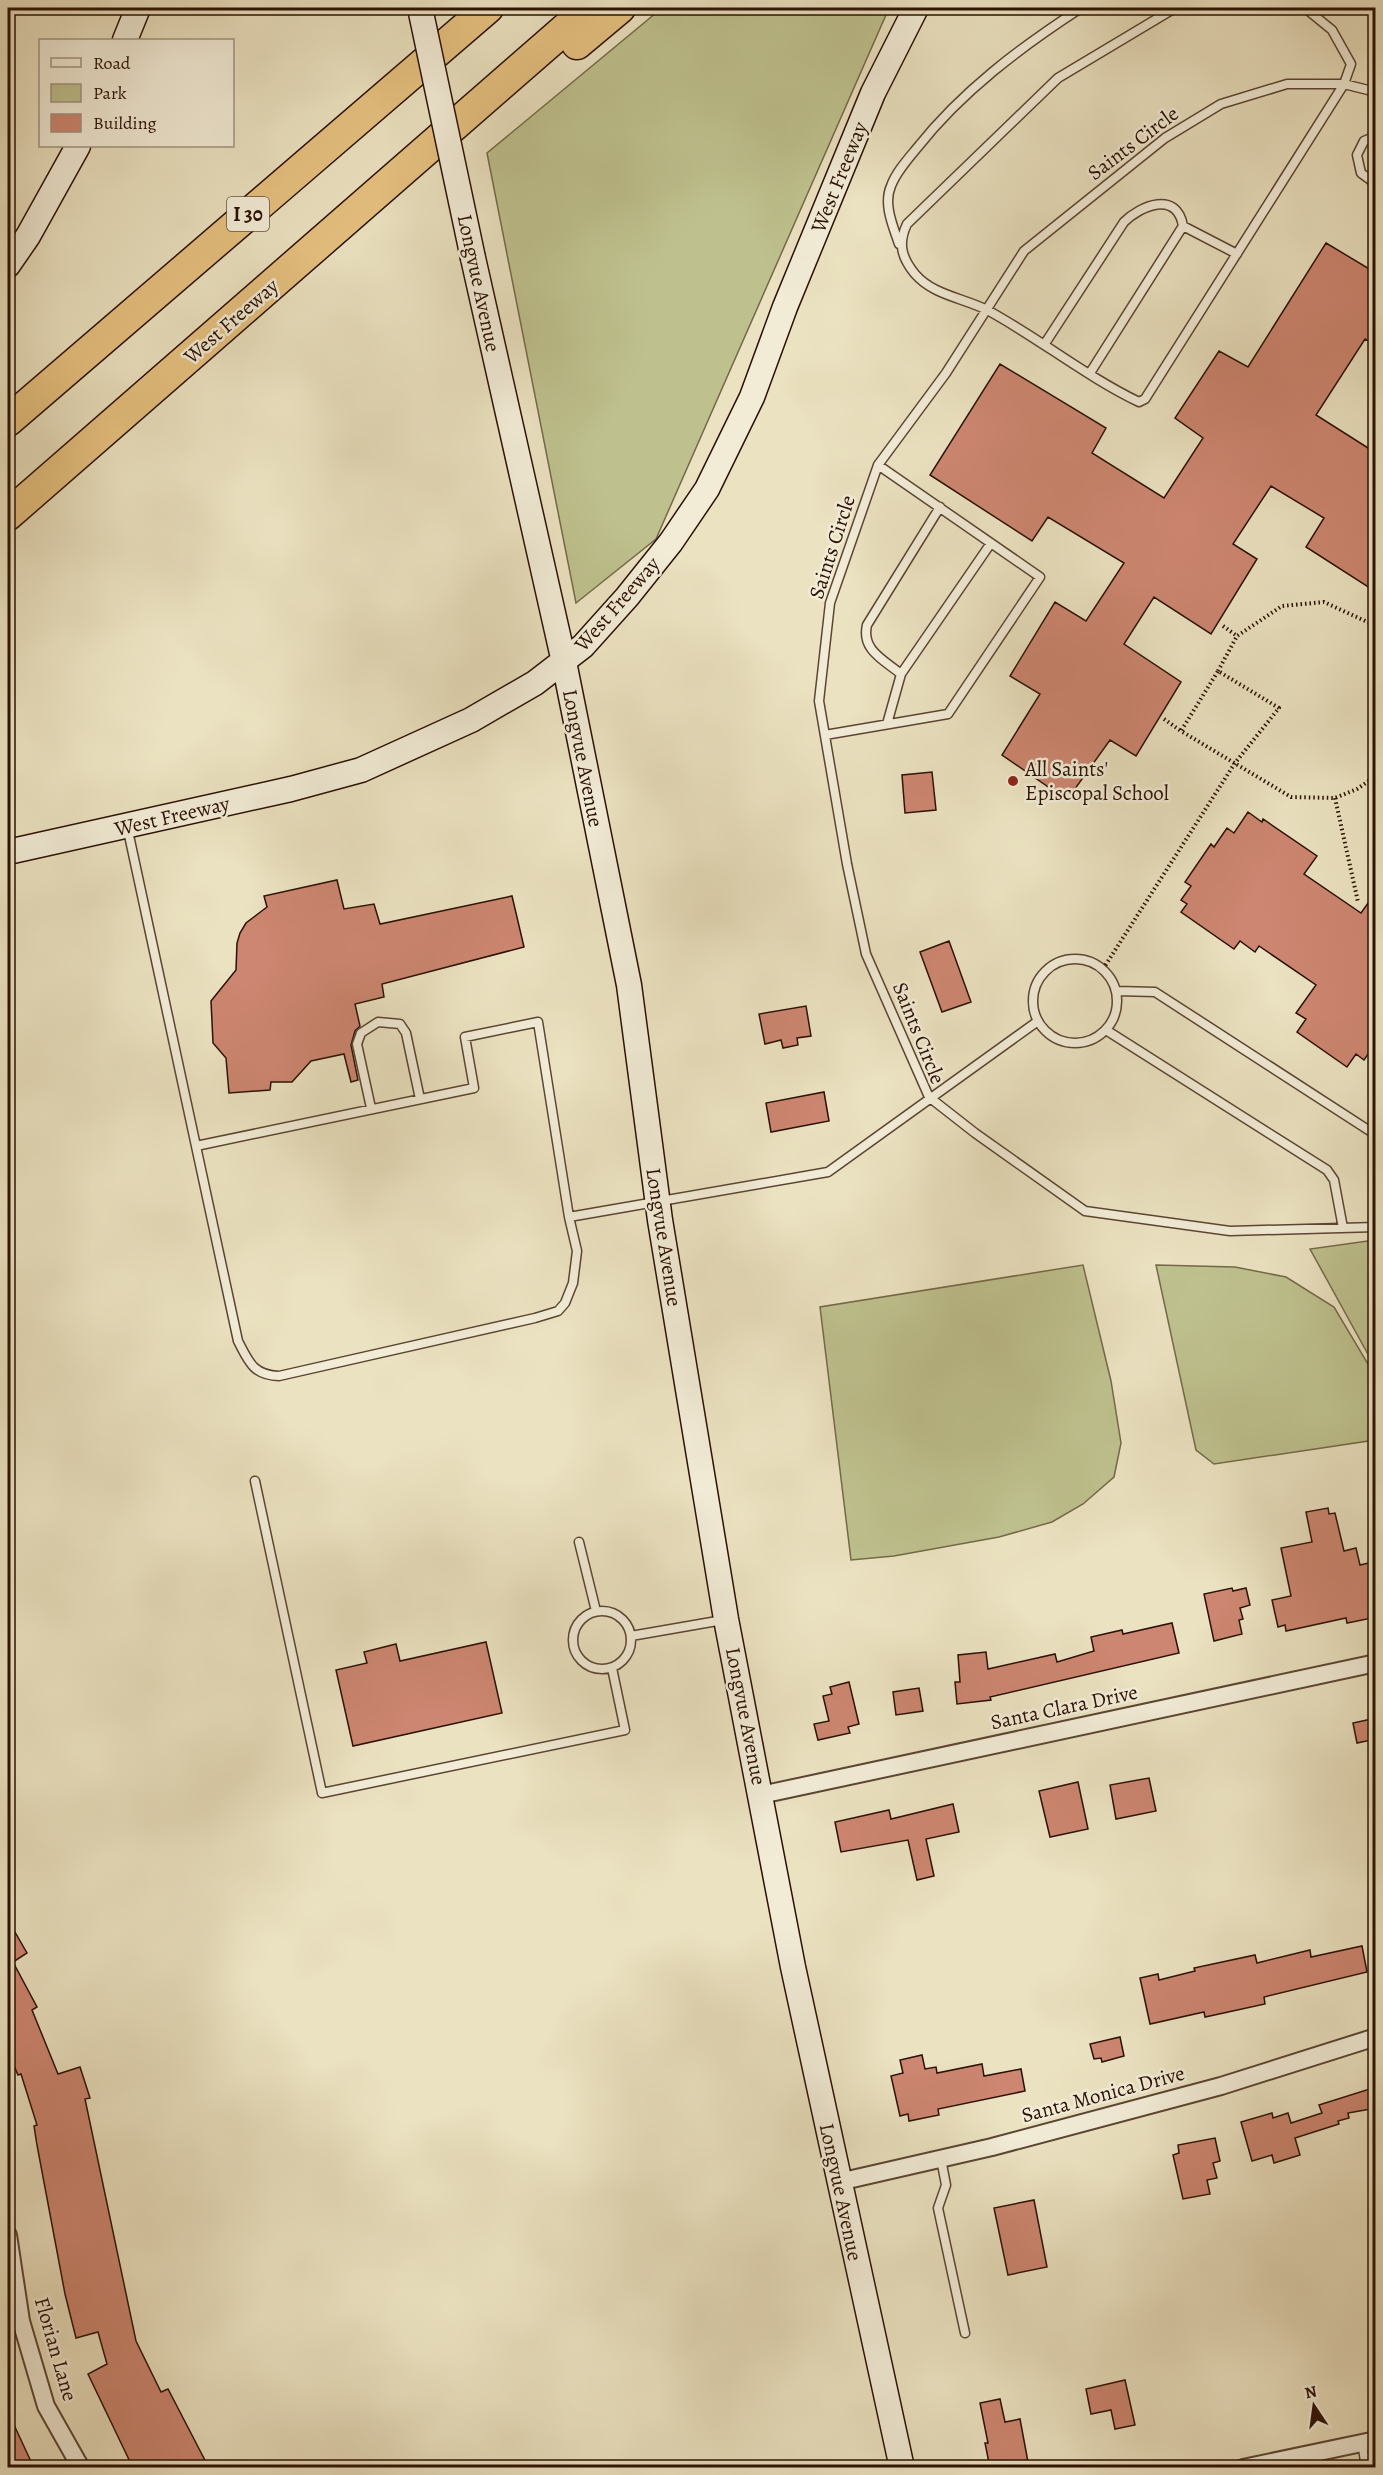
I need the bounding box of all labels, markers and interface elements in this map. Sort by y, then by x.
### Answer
legend [39,39,234,147]
text: Road [93,51,131,75]
text: Park [93,81,127,105]
street label: Saints Circle [1082,100,1184,186]
text: Building [93,111,157,135]
street label: West Freeway [804,117,874,237]
road number: I 30 [227,197,269,231]
street label: Longvue Avenue [451,212,507,354]
street label: West Freeway [177,272,285,371]
street label: Saints Circle [802,492,862,602]
street label: West Freeway [567,550,666,658]
street label: Longvue Avenue [556,687,610,829]
place label: All Saints' Episcopal School [1024,755,1169,807]
marker: All Saints' Episcopal School [1006,774,1020,788]
street label: West Freeway [111,789,233,843]
street label: Saints Circle [886,978,952,1088]
street label: Longvue Avenue [639,1166,689,1308]
street label: Longvue Avenue [719,1645,773,1787]
street label: Santa Clara Drive [988,1678,1140,1736]
street label: Santa Monica Drive [1018,2059,1188,2129]
street label: Longvue Avenue [813,2121,869,2263]
street label: Florian Lane [28,2294,84,2404]
north arrow [1284,2376,1344,2436]
text: N [1303,2380,1319,2404]

